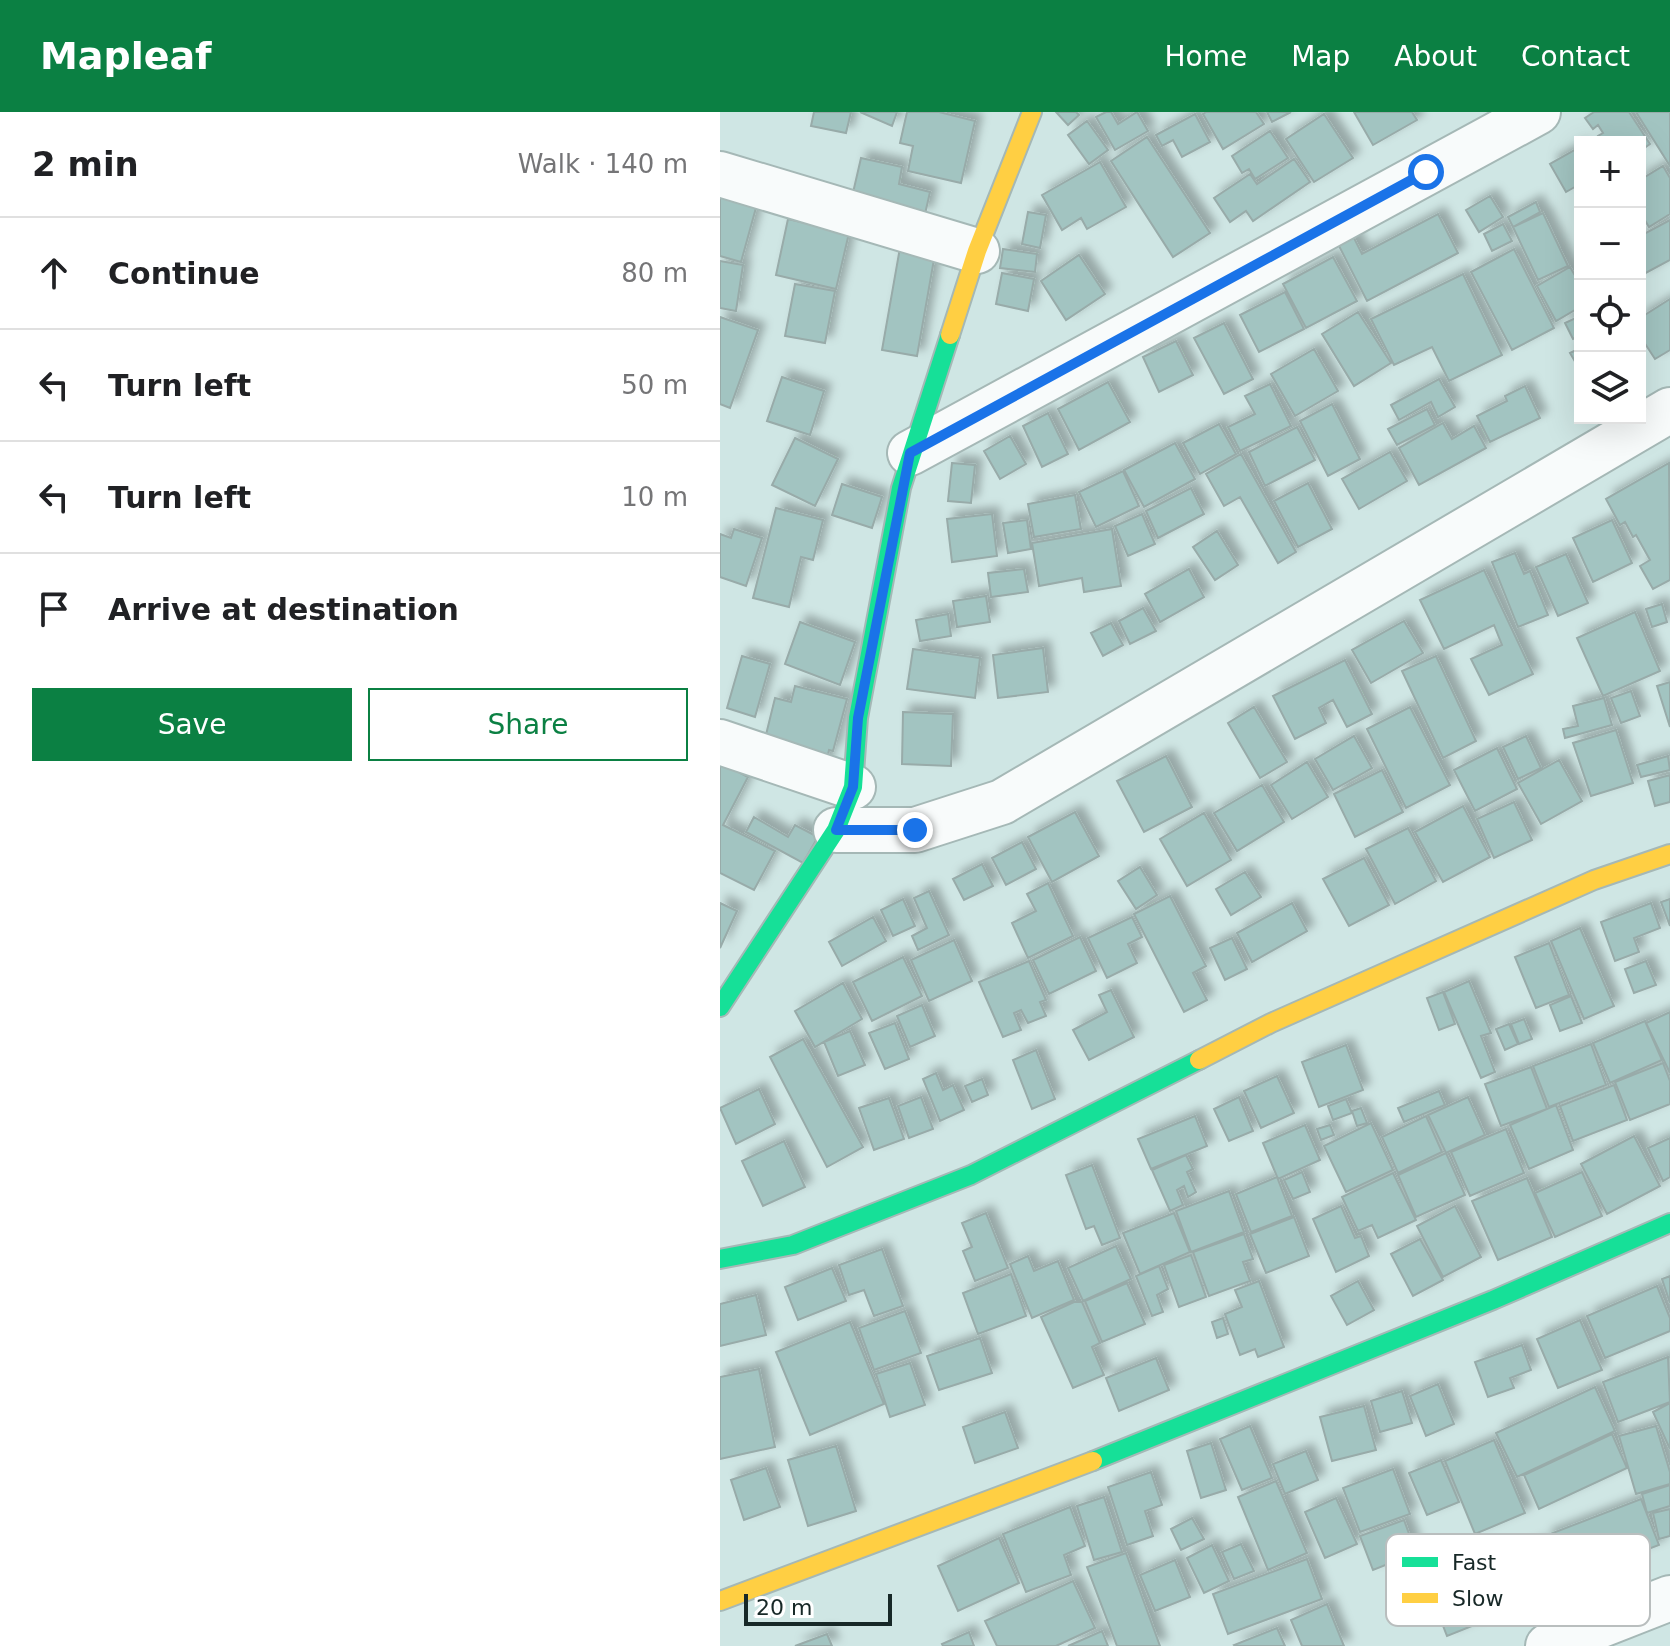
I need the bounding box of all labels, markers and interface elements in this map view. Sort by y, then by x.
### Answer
text: Mapleaf [40,34,212,78]
text: Home [1164,40,1247,73]
text: Map [1291,40,1350,73]
text: About [1394,40,1477,73]
text: Contact [1521,40,1630,73]
map controls [1574,136,1646,424]
button: + [1574,136,1646,208]
text: 2 min [32,144,139,184]
text: Walk · 140 m [518,149,688,179]
route start [1408,154,1444,190]
button: − [1574,208,1646,280]
icon: ahead [32,251,76,295]
text: Continue [108,256,260,291]
text: 80 m [621,258,688,288]
button: locate [1574,280,1646,352]
button: layers [1574,352,1646,424]
icon: left [32,363,76,407]
text: Turn left [108,368,251,403]
text: 50 m [621,370,688,400]
icon: left [32,475,76,519]
text: Turn left [108,480,251,515]
text: 10 m [621,482,688,512]
icon: arrive [32,587,76,631]
text: Arrive at destination [108,592,459,627]
button: Save [32,688,352,761]
button: Share [368,688,688,761]
route end [897,812,933,848]
legend [1386,1534,1650,1626]
text: Fast [1452,1550,1497,1575]
text: Slow [1452,1586,1504,1611]
scale bar [744,1590,892,1626]
text: 20 m [756,1595,812,1620]

